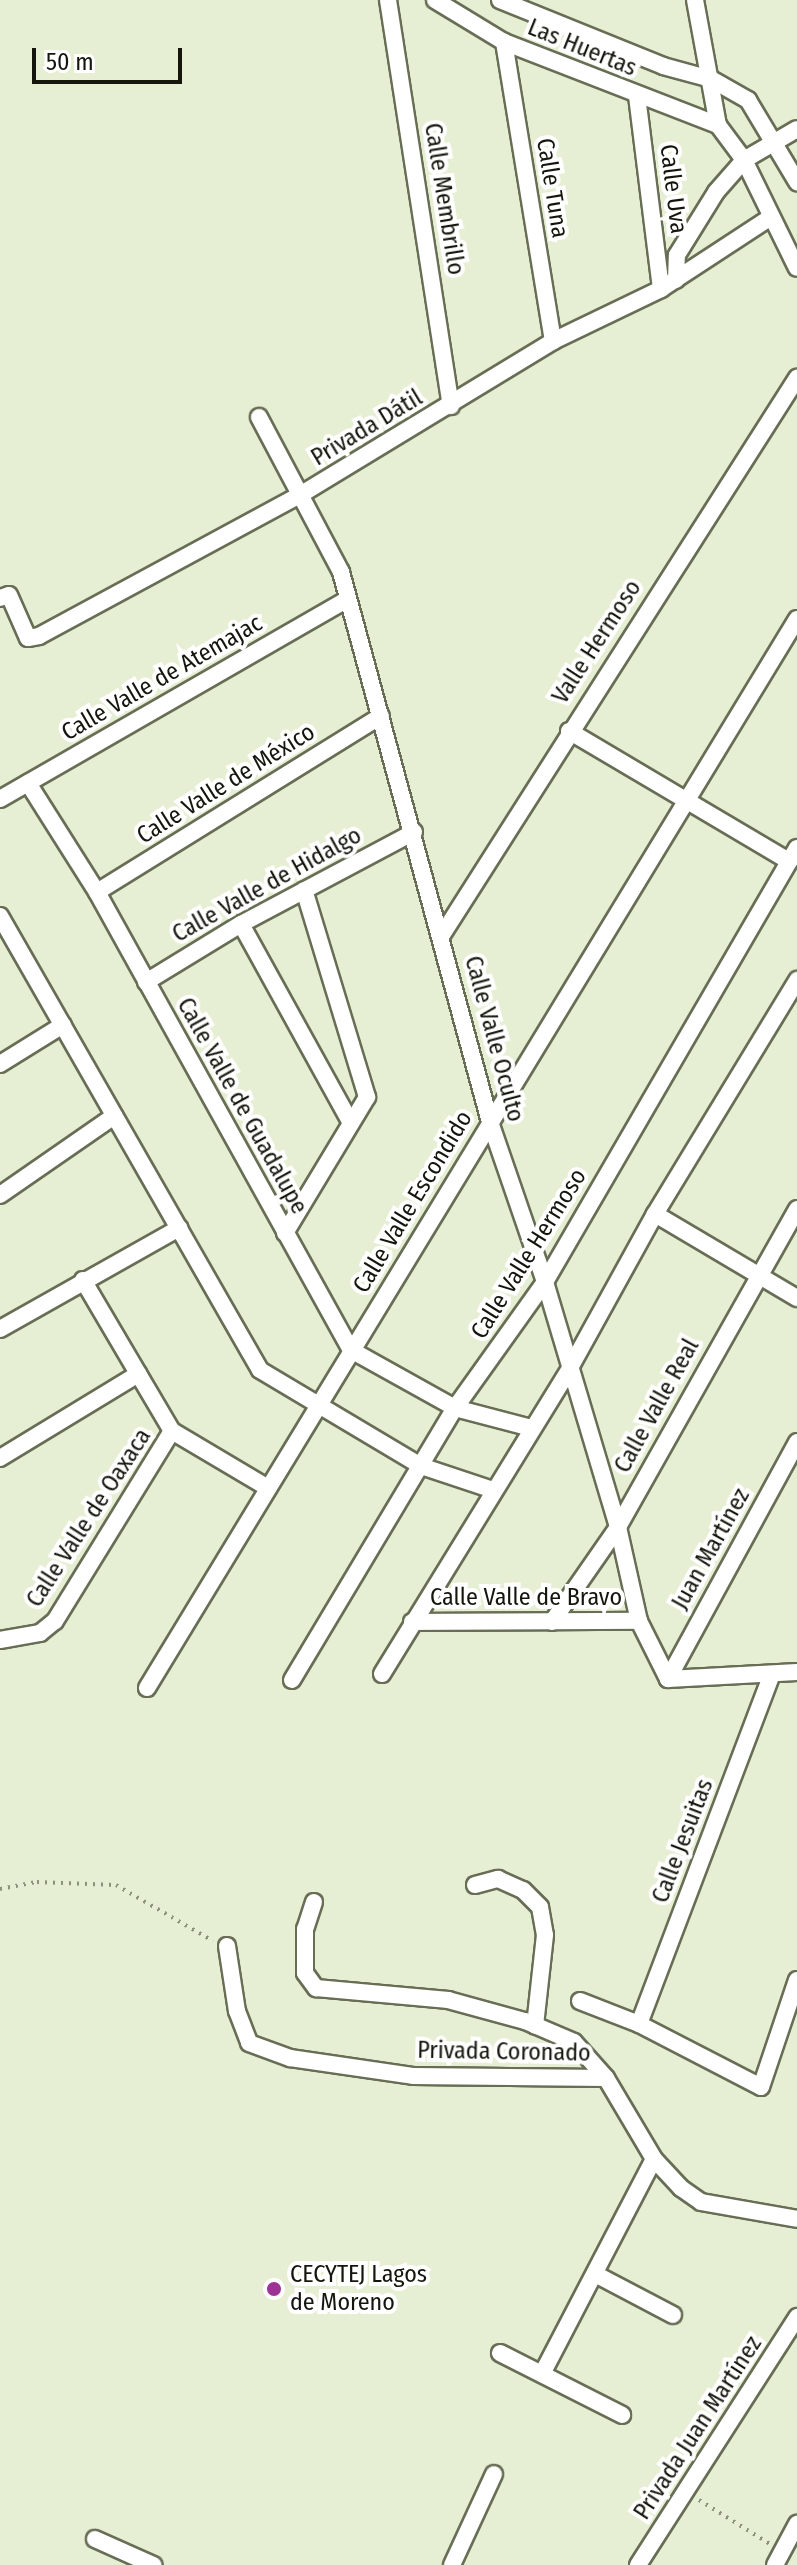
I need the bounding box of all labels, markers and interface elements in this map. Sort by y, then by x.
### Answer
street label: Las Huertas [523,13,641,83]
scale bar [36,32,186,82]
text: 50 m [46,48,94,76]
street label: Calle Membrillo [418,121,470,277]
street label: Calle Tuna [530,136,574,240]
street label: Calle Uva [653,143,693,235]
street label: Privada Dátil [306,384,428,472]
street label: Valle Hermoso [546,575,648,709]
street label: Calle Valle de Atemajac [57,609,267,747]
street label: Calle Valle de México [132,718,320,850]
street label: Calle Valle de Hidalgo [168,821,366,949]
street label: Calle Valle Oculto [458,953,530,1125]
street label: Calle Valle de Guadalupe [171,993,313,1219]
street label: Calle Valle Escondido [347,1106,479,1298]
street label: Calle Valle Hermoso [465,1164,593,1344]
street label: Calle Valle Real [608,1334,706,1478]
street label: Calle Valle de Oaxaca [21,1423,157,1613]
street label: Juan Martínez [666,1483,756,1615]
street label: Calle Valle de Bravo [430,1584,622,1612]
street label: Calle Jesuitas [646,1775,720,1907]
street label: Privada Coronado [417,2036,591,2068]
place label: CECYTEJ Lagos de Moreno [290,2261,427,2317]
marker: CECYTEJ Lagos de Moreno [265,2280,283,2298]
street label: Privada Juan Martínez [628,2331,768,2525]

